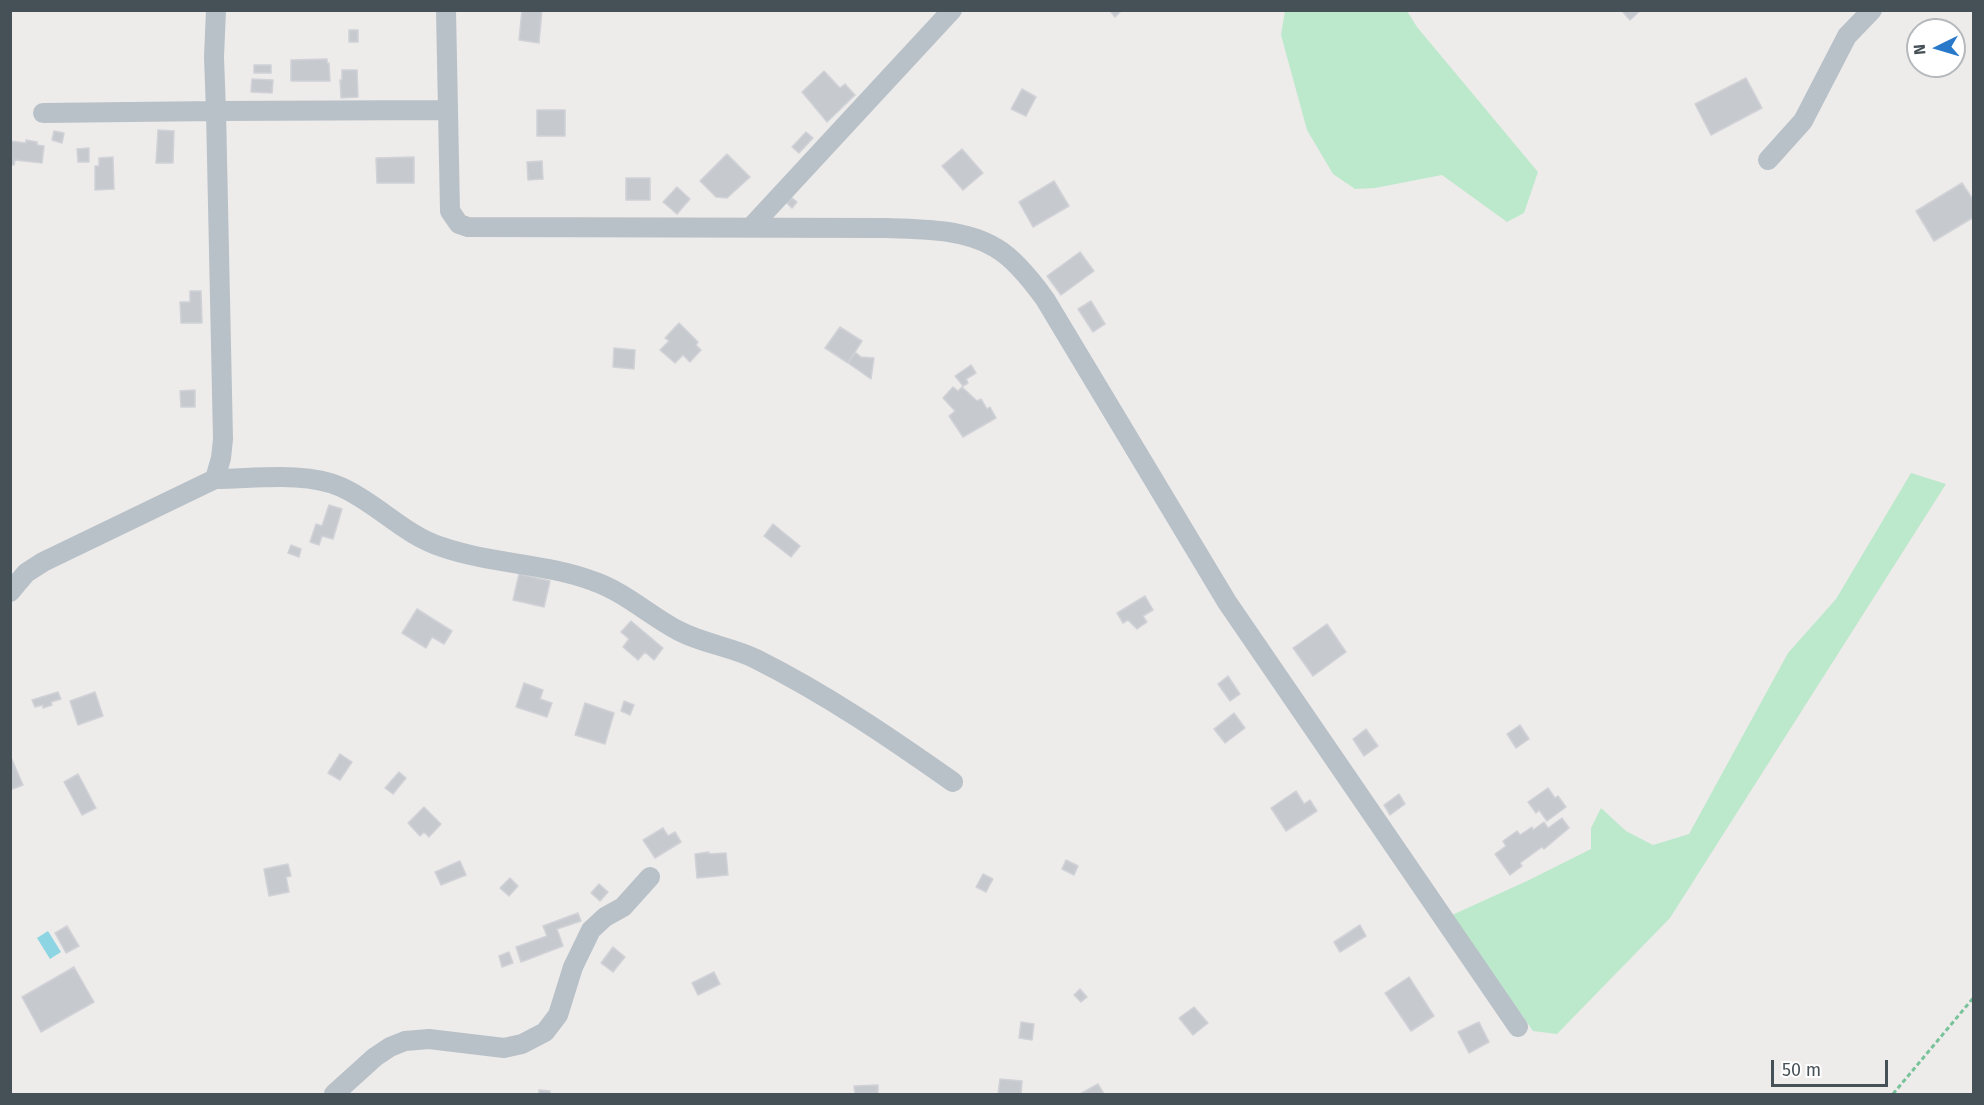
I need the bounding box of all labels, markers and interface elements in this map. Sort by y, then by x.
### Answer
north arrow [1906,18,1966,78]
text: N [1910,43,1929,56]
scale bar [1774,1048,1891,1086]
text: 50 m [1782,1059,1821,1081]

